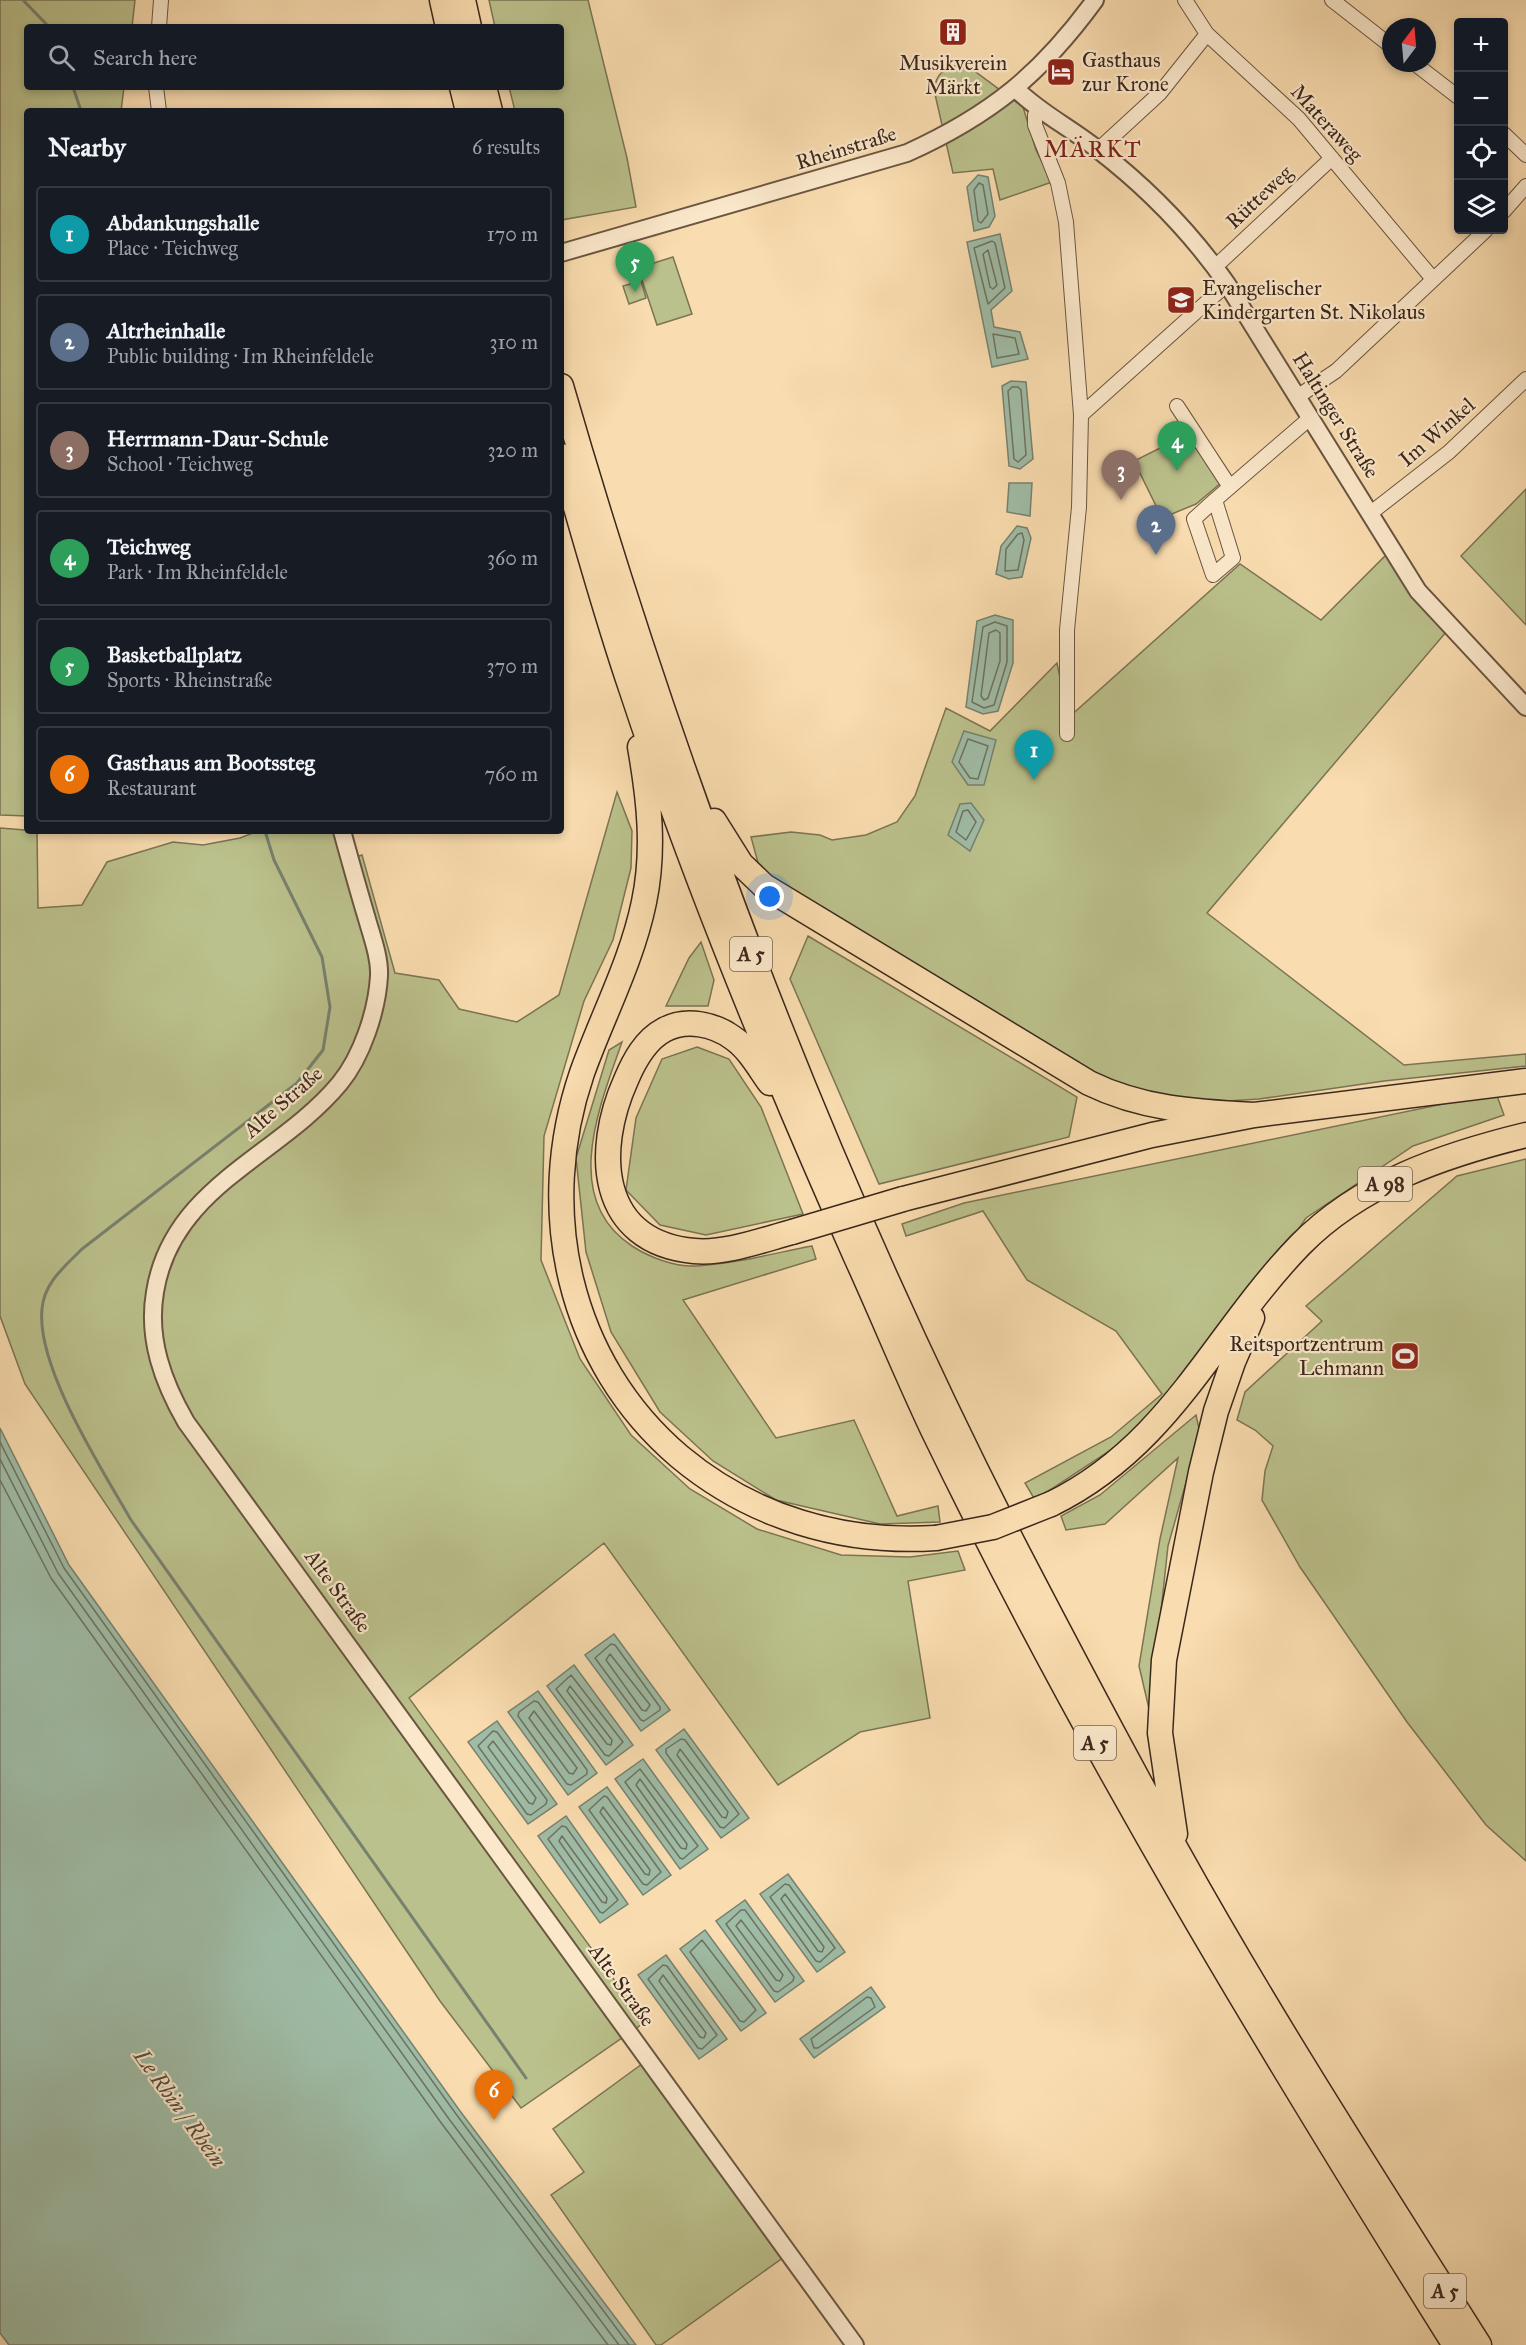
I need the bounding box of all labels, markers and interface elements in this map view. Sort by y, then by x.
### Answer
building icon: Musikverein Märkt [937,16,969,48]
north arrow [1382,18,1436,72]
map controls [1454,18,1508,234]
button: + [1454,18,1508,72]
search box [24,24,564,90]
icon: search [45,41,78,74]
text: Search here [93,44,197,71]
place label: Gasthaus zur Krone [1082,47,1169,97]
place label: Musikverein Märkt [899,50,1007,100]
hotel icon: Gasthaus zur Krone [1045,56,1077,88]
button: − [1454,72,1508,126]
street label: Materaweg [1285,79,1369,167]
street label: Rheinstraße [793,120,900,176]
button: locate [1454,126,1508,180]
text: Nearby [48,131,126,163]
district label: MÄRKT [1044,134,1142,164]
text: 6 results [472,135,540,159]
street label: Rütteweg [1220,160,1298,234]
button: layers [1454,180,1508,234]
text: Abdankungshalle [107,209,259,236]
text: 1 [66,222,73,246]
text: 170 m [487,222,538,246]
text: Place · Teichweg [107,236,238,260]
pin: 5 [616,242,654,292]
place label: Evangelischer Kindergarten St. Nikolaus [1202,275,1425,325]
school or university icon: Evangelischer Kindergarten St. Nikolaus [1165,284,1197,316]
text: Altrheinhalle [107,317,225,344]
text: 2 [65,330,74,354]
text: 310 m [489,330,538,354]
text: Public building · Im Rheinfeldele [107,344,374,368]
street label: Haltinger Straße [1287,347,1385,483]
street label: Im Winkel [1394,392,1481,472]
pin: 4 [1158,422,1196,471]
text: Herrmann-Daur-Schule [107,425,329,452]
text: 3 [66,438,74,462]
text: 320 m [487,438,538,462]
pin: 3 [1102,450,1140,500]
text: School · Teichweg [107,452,253,476]
pin: 2 [1136,506,1176,555]
text: Teichweg [107,533,190,560]
text: 4 [64,546,75,570]
text: 360 m [487,546,538,570]
text: Park · Im Rheinfeldele [107,560,288,584]
text: Basketballplatz [107,641,242,668]
text: 5 [65,654,74,678]
text: 370 m [487,654,538,678]
text: Sports · Rheinstraße [107,668,272,692]
pin: 1 [1014,730,1054,780]
text: Gasthaus am Bootssteg [107,749,315,776]
text: 6 [64,762,75,786]
text: 760 m [484,762,538,786]
text: Restaurant [107,776,197,800]
your location [755,882,784,911]
road number: A 5 [730,937,772,971]
street label: Alte Straße [237,1060,328,1144]
road number: A 98 [1358,1167,1412,1201]
place label: Reitsportzentrum Lehmann [1229,1331,1384,1381]
sports icon: Reitsportzentrum Lehmann [1389,1340,1421,1372]
street label: Alte Straße [299,1544,377,1638]
road number: A 5 [1074,1726,1116,1760]
street label: Alte Straße [583,1938,661,2032]
water label: Le Rhin / Rhein [127,2043,232,2173]
pin: 6 [474,2070,514,2120]
road number: A 5 [1424,2274,1466,2308]

